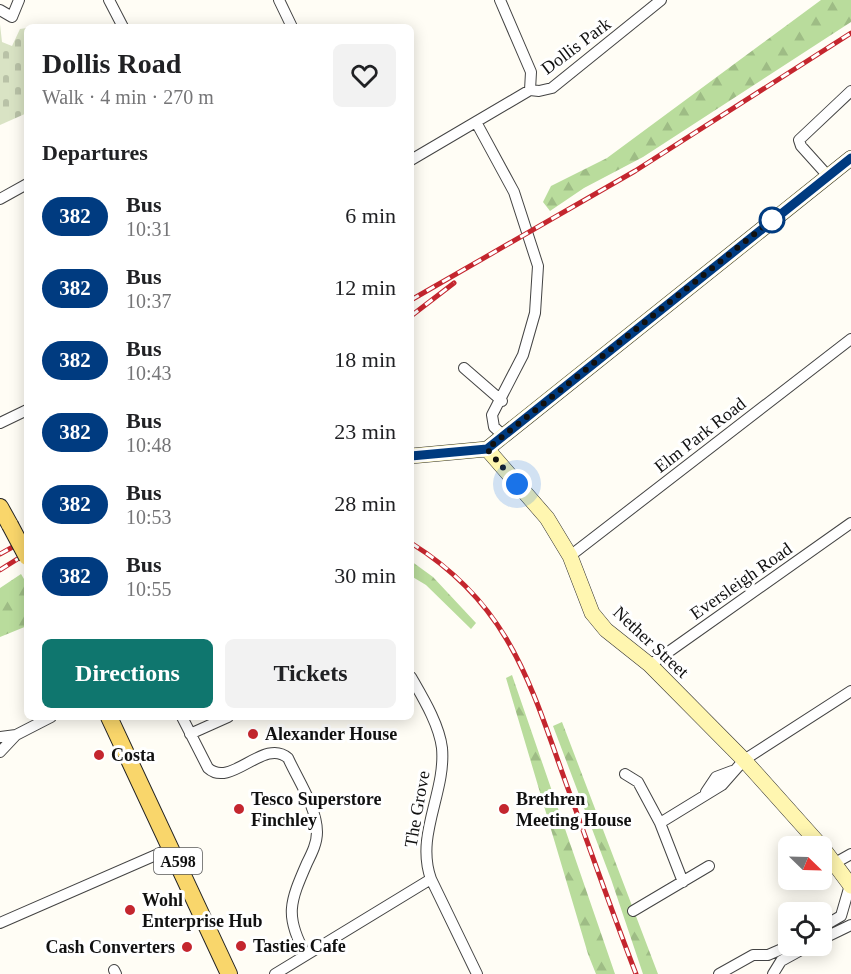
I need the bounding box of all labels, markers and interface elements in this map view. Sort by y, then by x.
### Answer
street label: Dollis Park [537,13,615,79]
button: heart [333,44,396,107]
text: Dollis Road [42,48,181,79]
text: Walk · 4 min · 270 m [42,86,214,108]
text: Departures [42,140,148,165]
text: Bus [126,192,161,217]
text: 6 min [345,203,396,228]
text: 382 [59,204,91,228]
unlabelled marker [759,207,785,233]
text: 10:31 [126,218,172,240]
text: Bus [126,264,161,289]
text: 12 min [334,275,396,300]
text: 382 [59,276,91,300]
text: 10:37 [126,290,172,312]
text: Bus [126,336,161,361]
text: 18 min [334,347,396,372]
text: 382 [59,348,91,372]
text: 10:43 [126,362,172,384]
street label: Elm Park Road [651,393,749,477]
text: Bus [126,408,161,433]
text: 23 min [334,419,396,444]
text: 382 [59,420,91,444]
text: 10:48 [126,434,172,456]
your location [502,469,532,499]
text: Bus [126,480,161,505]
text: 28 min [334,491,396,516]
text: 382 [59,492,91,516]
text: 10:53 [126,506,172,528]
street label: Eversleigh Road [686,539,796,623]
text: Bus [126,552,161,577]
text: 30 min [334,563,396,588]
text: 382 [59,564,91,588]
text: 10:55 [126,578,172,600]
street label: Nether Street [609,602,693,682]
button: Directions [42,639,213,708]
button: Tickets [225,639,396,708]
place label: Alexander House [265,724,397,744]
marker: Alexander House [246,727,260,741]
place label: Costa [111,745,155,765]
marker: Costa [92,748,106,762]
street label: The Grove [400,769,434,849]
place label: Tesco Superstore Finchley [251,789,382,830]
place label: Brethren Meeting House [516,789,631,830]
marker: Tesco Superstore Finchley [232,802,246,816]
marker: Brethren Meeting House [497,802,511,816]
north arrow [778,836,832,890]
map controls [778,836,832,956]
road number: A598 [154,848,202,874]
place label: Wohl Enterprise Hub [142,890,263,931]
button: locate [778,902,832,956]
marker: Wohl Enterprise Hub [123,903,137,917]
place label: Tasties Cafe [253,936,346,956]
place label: Cash Converters [46,937,175,957]
marker: Tasties Cafe [234,939,248,953]
marker: Cash Converters [180,940,194,954]

